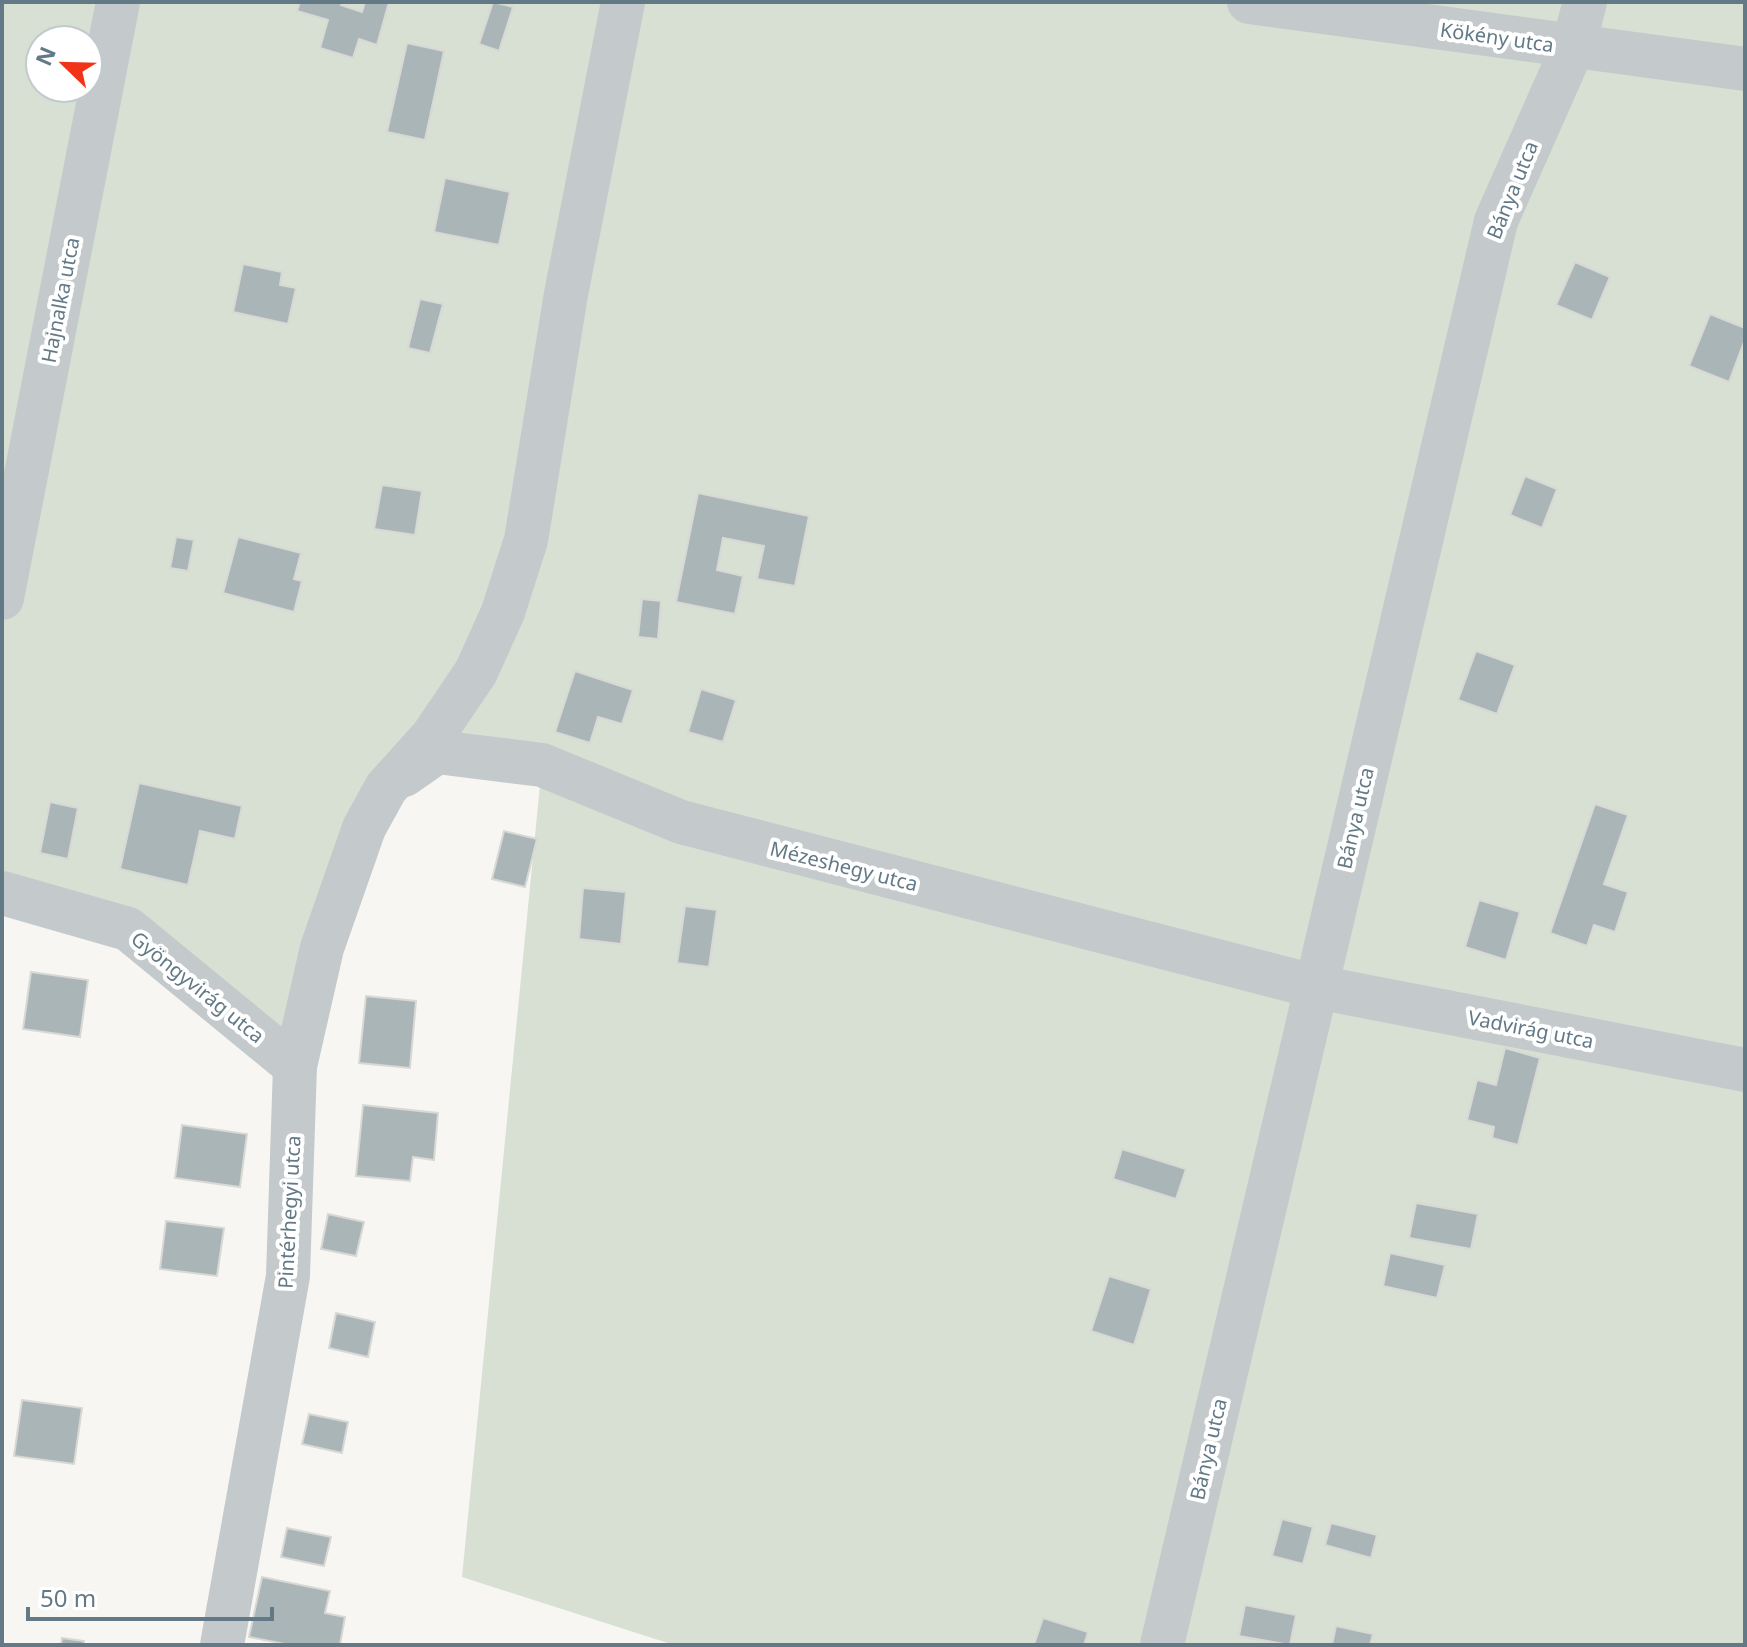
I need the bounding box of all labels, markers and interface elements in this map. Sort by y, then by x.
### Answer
street label: Kökény utca [1438,16,1556,58]
north arrow [24,24,104,104]
text: N [27,42,62,70]
street label: Bánya utca [1480,137,1544,243]
street label: Hajnalka utca [35,235,85,365]
street label: Bánya utca [1330,764,1380,872]
street label: Mézeshegy utca [767,835,921,897]
street label: Gyöngyvirág utca [126,925,270,1049]
street label: Vadvirág utca [1466,1004,1596,1054]
street label: Pintérhegyi utca [272,1135,306,1289]
street label: Bánya utca [1183,1395,1233,1503]
scale bar [28,1571,272,1621]
text: 50 m [40,1581,96,1614]

